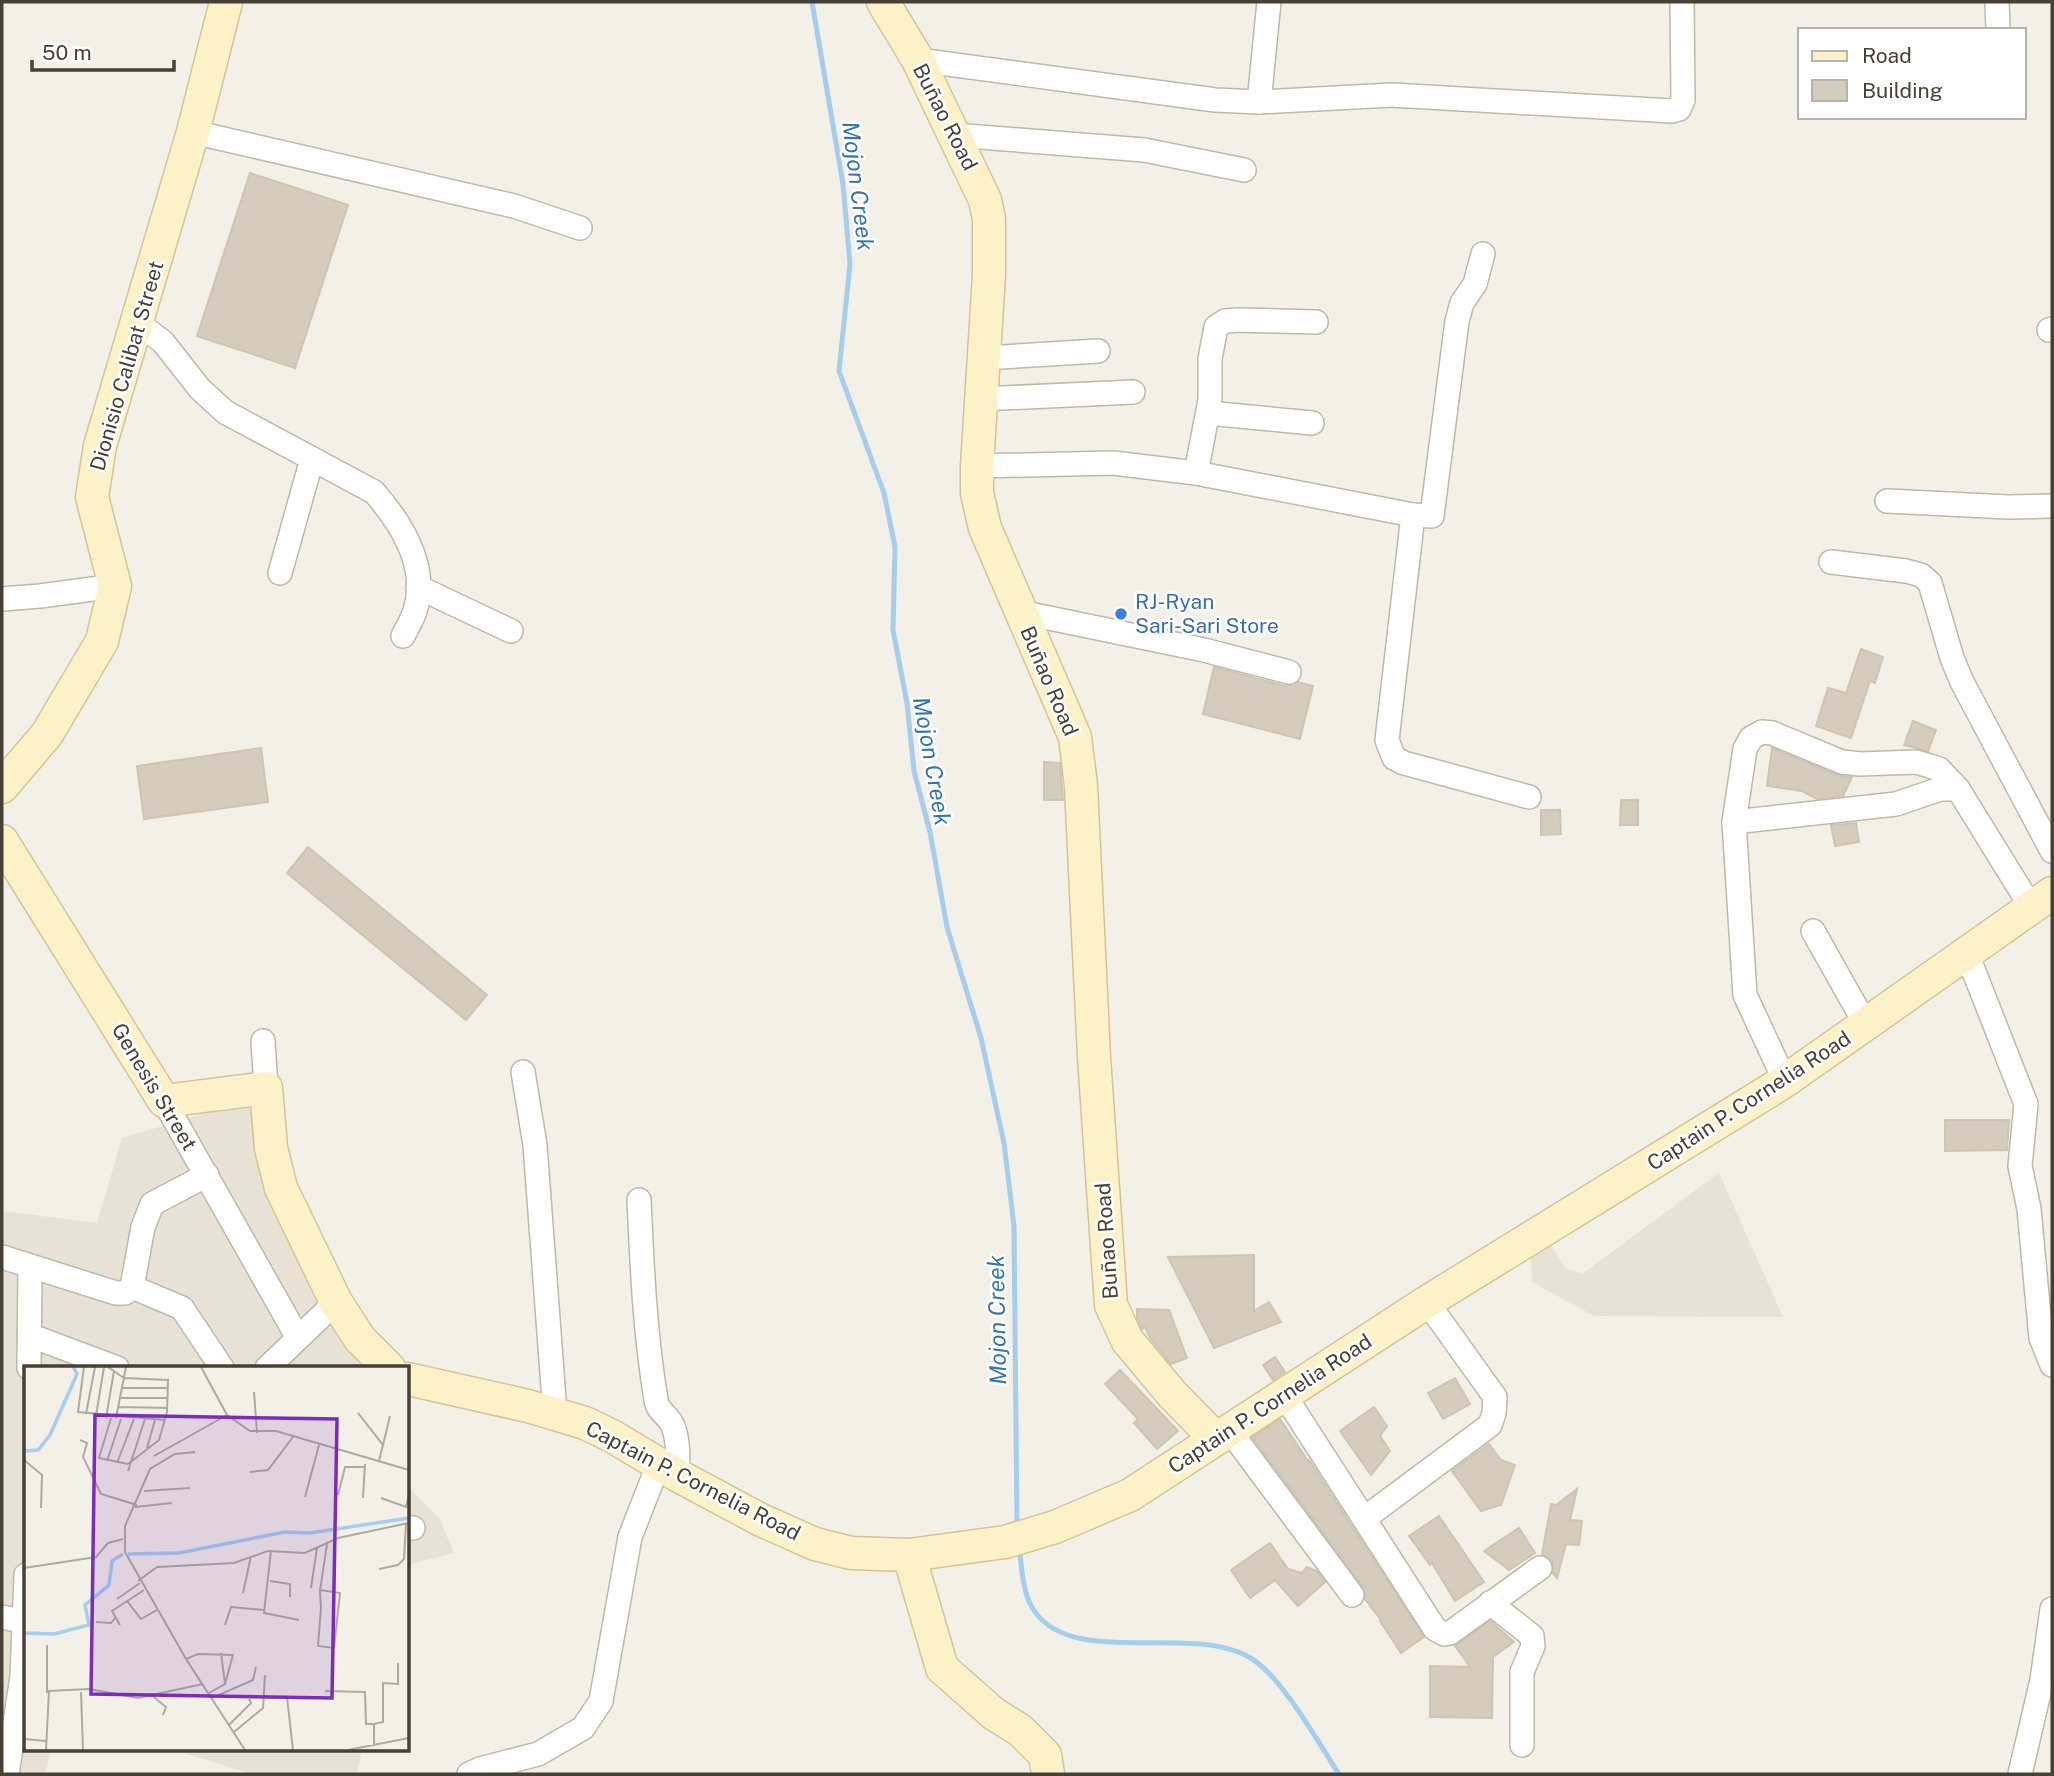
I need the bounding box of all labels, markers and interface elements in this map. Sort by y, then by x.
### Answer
scale bar [32,28,173,72]
legend [1798,28,2026,119]
text: 50 m [42,40,92,65]
text: Road [1862,43,1912,68]
street label: Buñao Road [908,59,983,174]
text: Building [1862,78,1943,103]
water label: Mojon Creek [837,120,880,253]
street label: Dionisio Calibat Street [85,258,168,474]
place label: RJ-Ryan Sari-Sari Store [1135,589,1279,638]
marker: RJ-Ryan Sari-Sari Store [1113,606,1129,622]
street label: Buñao Road [1015,622,1084,739]
water label: Mojon Creek [908,695,957,828]
street label: Genesis Street [107,1019,202,1155]
street label: Captain P. Cornelia Road [1642,1025,1855,1176]
street label: Buñao Road [1090,1182,1123,1300]
water label: Mojon Creek [982,1254,1011,1385]
street label: Captain P. Cornelia Road [1163,1328,1376,1479]
inset map [24,1366,410,1752]
street label: Captain P. Cornelia Road [582,1416,805,1546]

